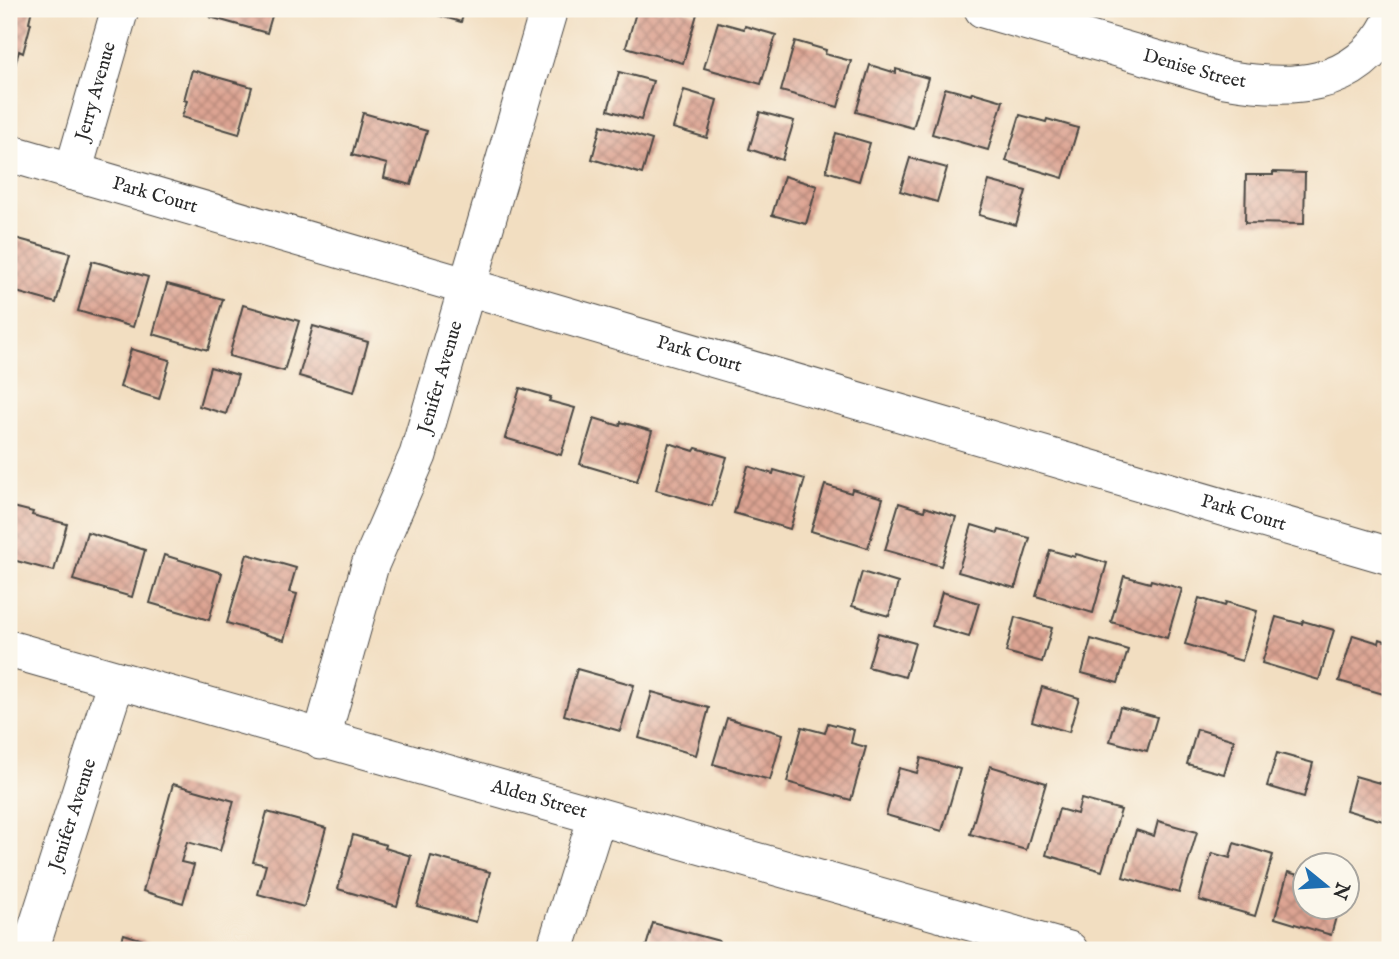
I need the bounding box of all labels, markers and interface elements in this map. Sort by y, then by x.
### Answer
street label: Jerry Avenue [70,39,122,145]
street label: Denise Street [1140,44,1248,94]
street label: Park Court [110,172,201,219]
street label: Jenifer Avenue [412,318,469,438]
street label: Park Court [654,331,745,378]
street label: Park Court [1198,489,1289,537]
street label: Jenifer Avenue [44,756,102,876]
street label: Alden Street [487,774,590,825]
north arrow [1290,850,1360,920]
text: N [1326,878,1355,903]

